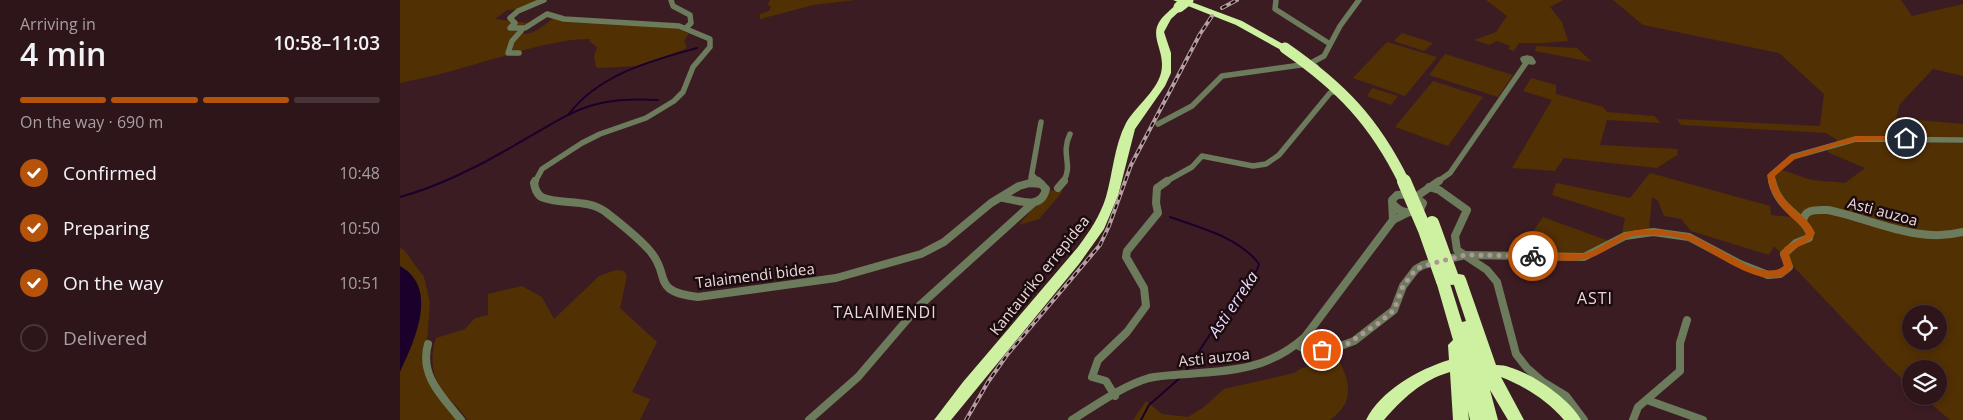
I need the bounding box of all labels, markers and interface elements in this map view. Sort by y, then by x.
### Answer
text: Arriving in [20,13,96,35]
text: 10:58–11:03 [273,30,380,56]
text: 4 min [20,32,106,75]
text: On the way · 690 m [20,111,163,133]
pin [1885,117,1927,159]
icon: home [1892,124,1920,152]
icon: check [20,159,48,187]
text: Confirmed [63,160,157,186]
text: 10:48 [339,162,380,184]
street label: Asti auzoa [1846,192,1920,230]
street label: Kantauriko errepidea [985,211,1093,339]
icon: check [20,214,48,242]
text: Preparing [63,215,150,241]
text: 10:50 [339,217,380,239]
courier [1508,231,1558,281]
icon: bike [1519,242,1547,270]
street label: Talaimendi bidea [694,258,816,292]
water label: Asti erreka [1202,267,1263,342]
icon: check [20,269,48,297]
text: On the way [63,270,163,296]
text: 10:51 [339,272,380,294]
district label: ASTI [1577,287,1613,309]
district label: TALAIMENDI [833,301,937,323]
map controls [1902,305,1947,405]
button: locate [1902,305,1947,350]
text: Delivered [63,325,147,351]
pin [1301,329,1343,371]
icon: bag [1308,336,1336,364]
street label: Asti auzoa [1177,343,1251,371]
button: layers [1902,360,1947,405]

